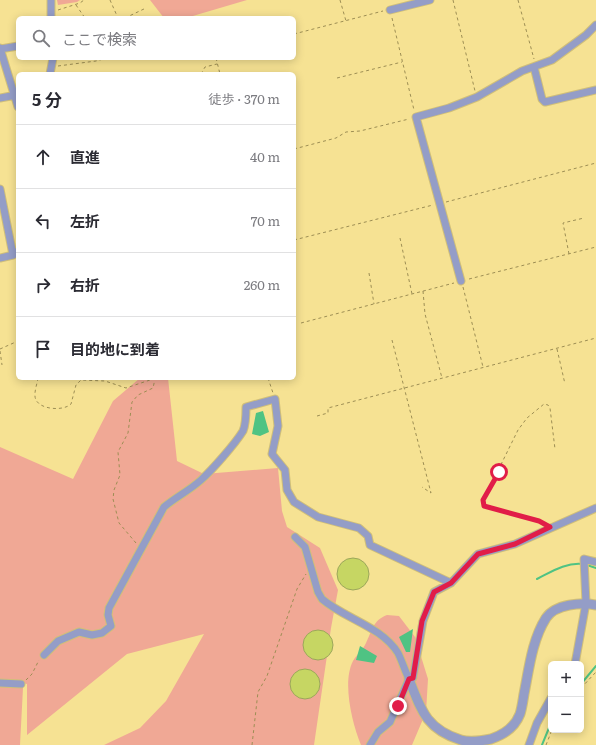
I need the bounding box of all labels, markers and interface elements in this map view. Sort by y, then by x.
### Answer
search box [16,16,296,60]
icon: search [30,27,52,49]
text: ここで検索 [62,27,137,50]
text: 5 分 [32,86,62,111]
text: 徒歩 · 370 m [208,89,280,108]
text: 直進 [70,145,100,168]
icon: ahead [32,146,54,168]
text: 40 m [250,147,280,166]
text: 左折 [70,209,100,232]
icon: left [32,210,54,232]
text: 70 m [251,211,280,230]
text: 右折 [70,273,100,296]
icon: right [32,274,54,296]
text: 260 m [244,275,280,294]
text: 目的地に到着 [70,337,160,360]
icon: arrive [32,338,54,360]
route start [490,463,508,481]
map controls [548,661,584,733]
button: + [548,661,584,697]
route end [389,697,407,715]
button: − [548,697,584,733]

